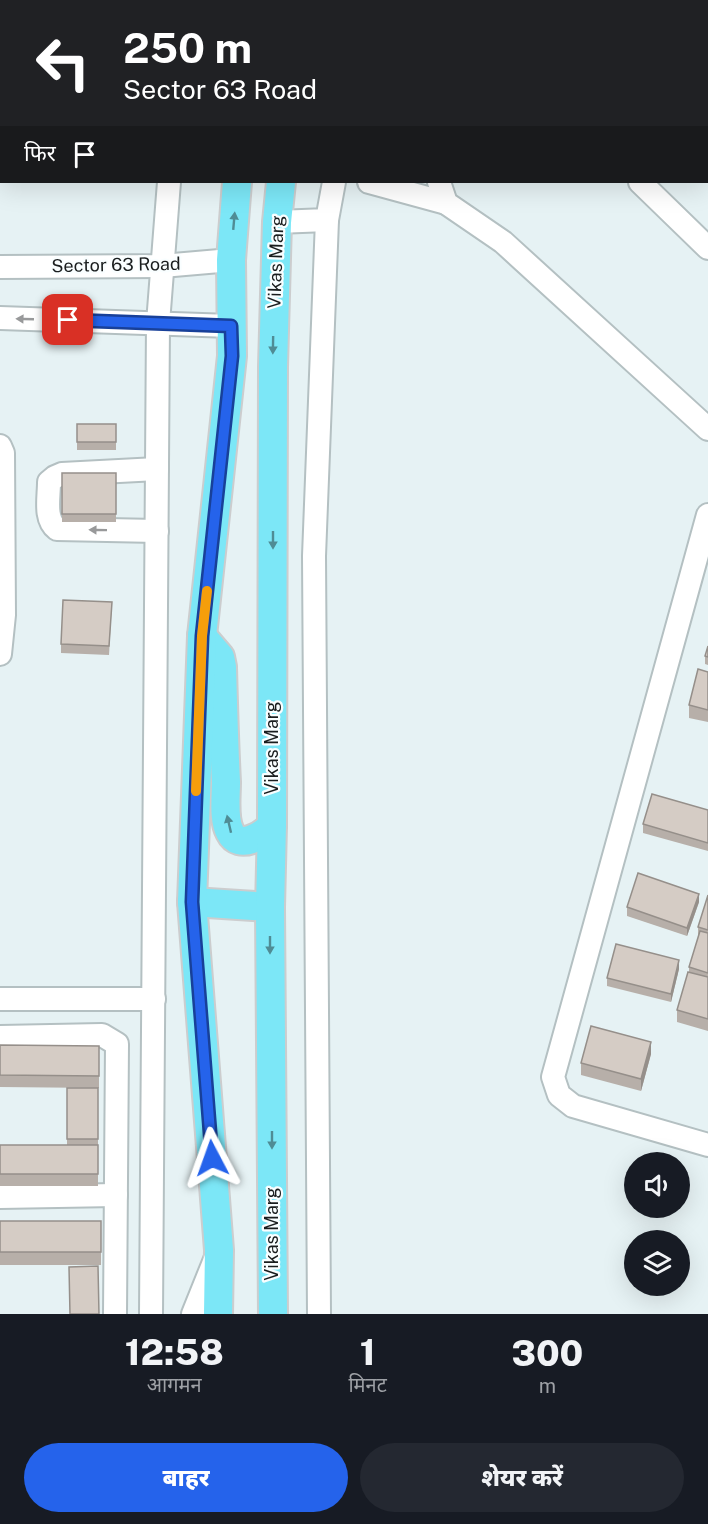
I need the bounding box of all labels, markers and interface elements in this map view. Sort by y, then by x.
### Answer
text: 250 m [123,23,252,72]
icon: left [24,24,102,102]
text: Sector 63 Road [123,73,317,105]
icon: arrive [68,138,101,171]
text: फिर [24,140,56,166]
one-way arrow [229,211,239,230]
street label: Vikas Marg [263,215,288,309]
street label: Sector 63 Road [51,253,181,276]
pin [42,294,93,345]
icon: arrive [51,303,84,336]
one-way arrow [16,314,35,324]
one-way arrow [268,335,278,354]
one-way arrow [89,525,108,534]
one-way arrow [268,530,277,549]
street label: Vikas Marg [261,701,282,795]
one-way arrow [224,815,234,833]
one-way arrow [265,935,275,954]
position arrow [180,1126,244,1190]
one-way arrow [267,1130,277,1149]
map controls [624,1152,690,1296]
button: sound [624,1152,690,1218]
street label: Vikas Marg [261,1187,282,1281]
button: layers [624,1230,690,1296]
text: 12:58 [125,1331,224,1373]
text: 1 [360,1331,375,1373]
text: 300 [511,1332,583,1374]
text: आगमन [147,1373,202,1397]
text: मिनट [348,1373,387,1397]
text: m [539,1374,556,1398]
button: बाहर [24,1443,348,1512]
button: शेयर करें [360,1443,684,1512]

